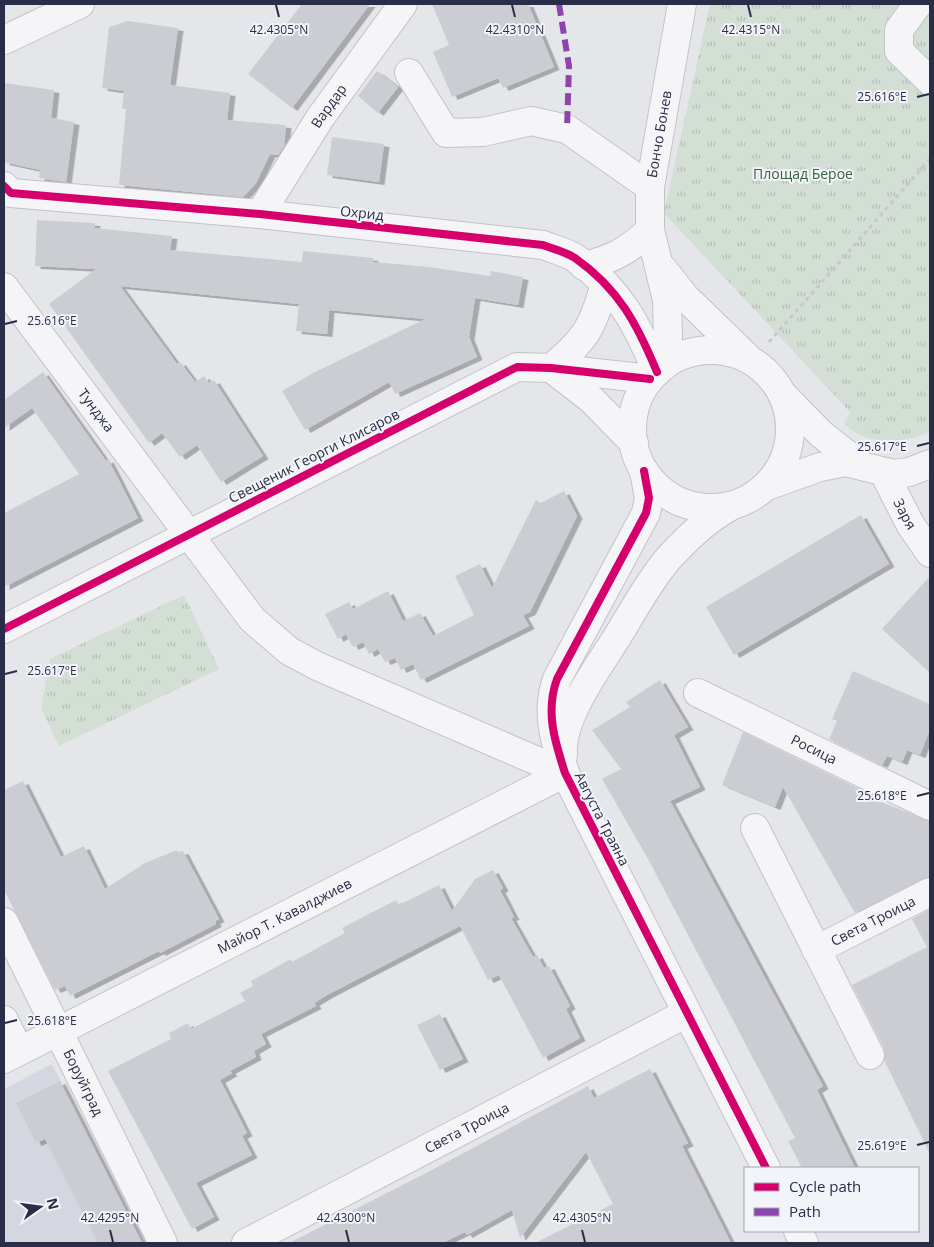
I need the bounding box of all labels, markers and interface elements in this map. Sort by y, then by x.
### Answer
text: 42.4305°N [250,21,308,38]
text: 42.4310°N [486,21,544,38]
text: 42.4315°N [722,21,780,38]
street label: Вардар [306,80,351,131]
text: 25.616°E [857,88,907,105]
street label: Бончо Бонев [642,89,676,179]
park label: Площад Берое [753,164,853,183]
street label: Охрид [339,201,385,224]
text: 25.616°E [27,312,77,329]
street label: Тунджа [74,384,119,436]
street label: Свещеник Георги Клисаров [225,404,402,507]
text: 25.617°E [857,438,907,455]
street label: Заря [890,495,921,533]
text: 25.617°E [27,662,77,679]
street label: Росица [788,730,840,768]
street label: Августа Траяна [571,769,634,869]
text: 25.618°E [857,787,907,804]
street label: Майор Т. Кавалджиев [214,873,355,958]
street label: Света Троица [827,891,919,950]
text: 25.618°E [27,1012,77,1029]
street label: Боруйград [59,1046,108,1119]
street label: Света Троица [421,1098,512,1157]
text: 25.619°E [857,1137,907,1154]
legend [744,1167,919,1232]
text: Cycle path [789,1176,861,1196]
north arrow [15,1182,65,1232]
text: N [43,1196,64,1212]
text: Path [789,1201,821,1221]
text: 42.4295°N [81,1209,139,1226]
text: 42.4300°N [317,1209,375,1226]
text: 42.4305°N [553,1209,611,1226]

